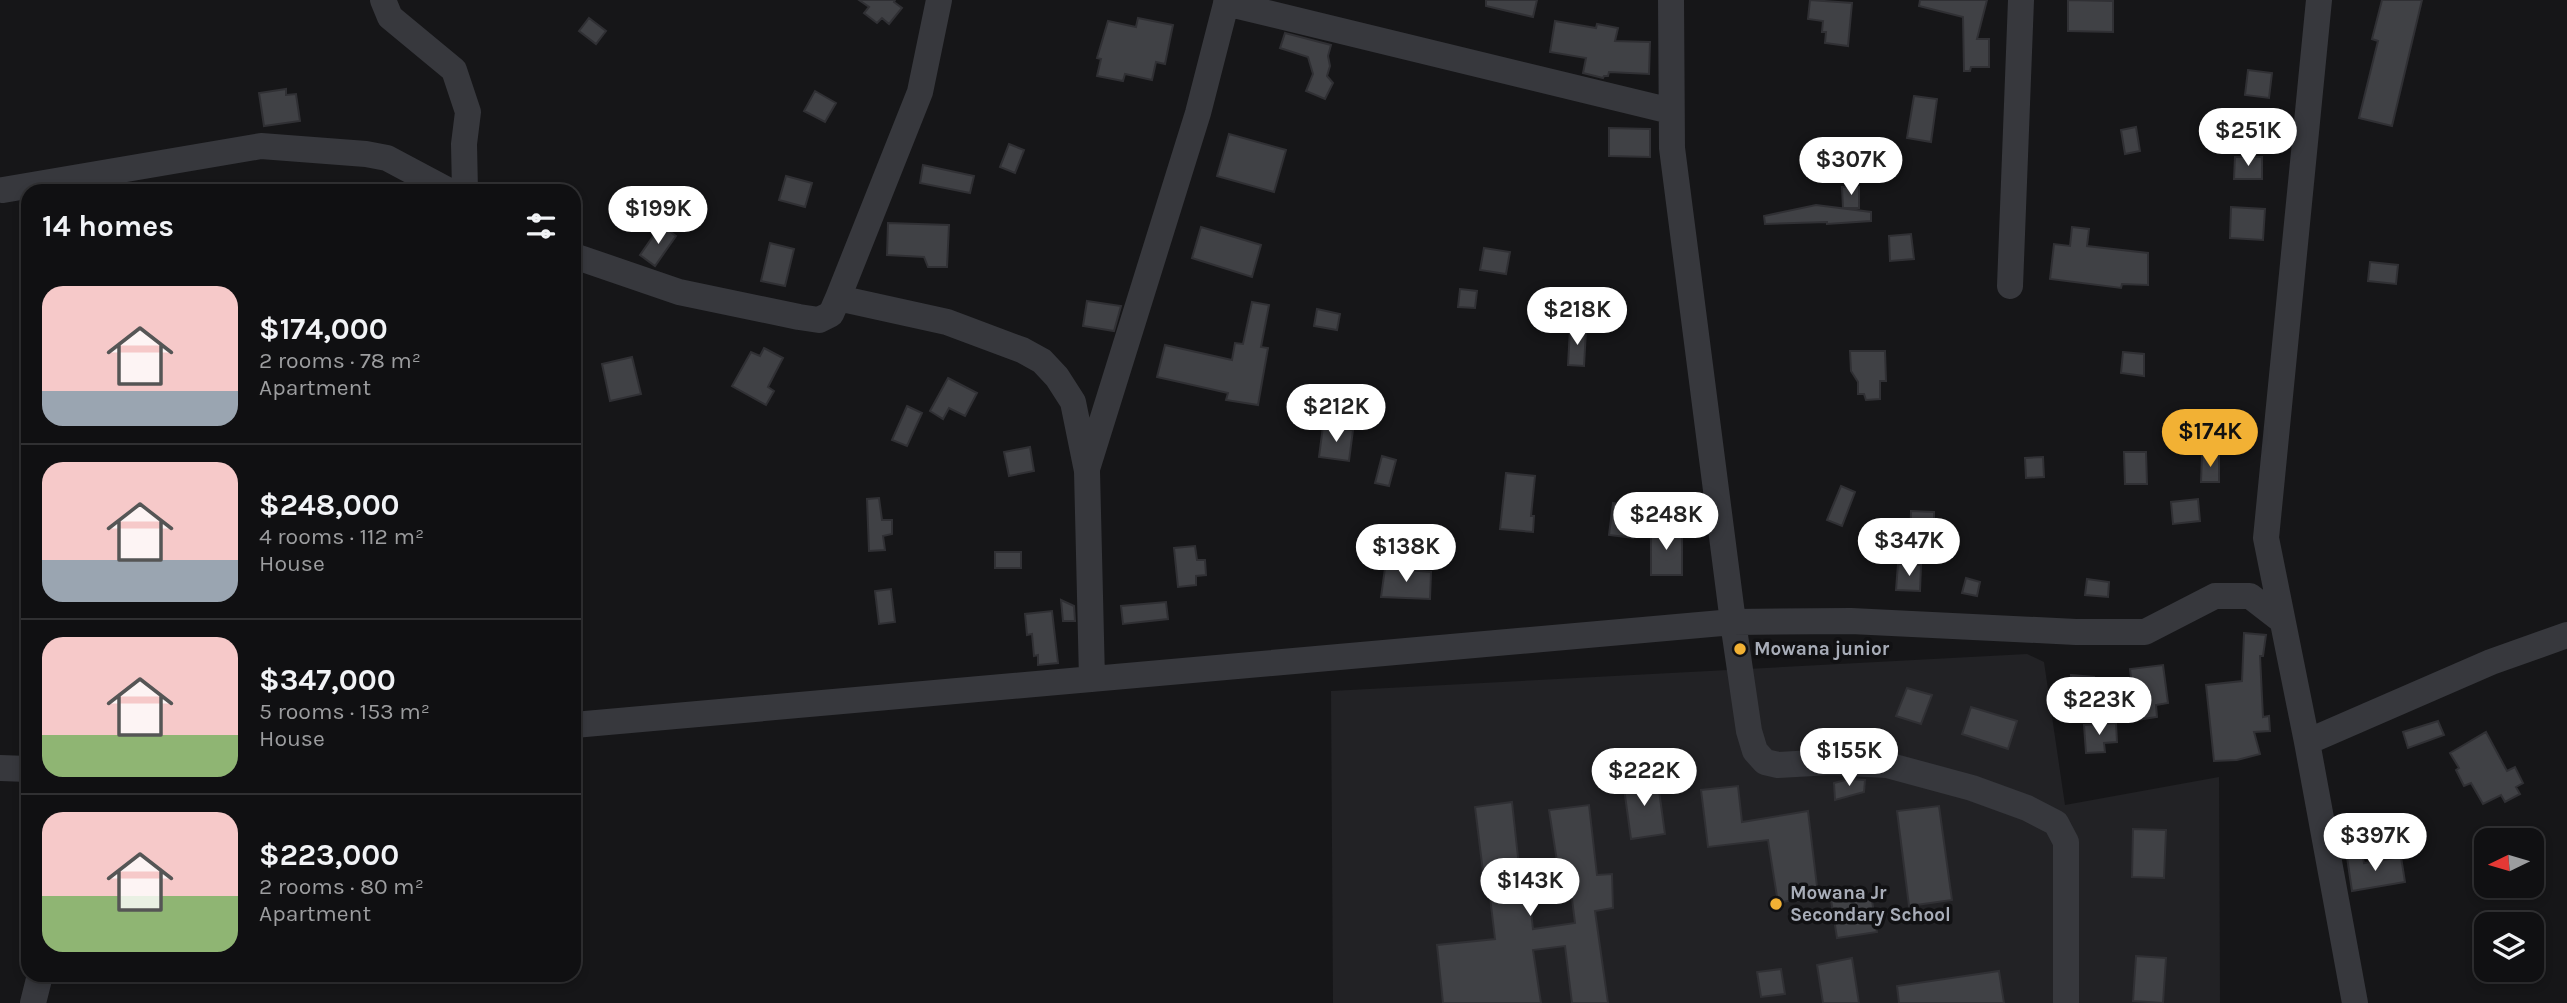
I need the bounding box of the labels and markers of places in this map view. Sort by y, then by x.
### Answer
pin: $251K [2199,108,2297,168]
pin: $307K [1802,138,1900,197]
pin: $199K [609,187,707,246]
pin: $218K [1528,288,1626,347]
pin: $212K [1287,384,1385,444]
pin: $174K [2161,410,2259,469]
pin: $248K [1617,492,1715,552]
pin: $347K [1860,518,1958,578]
pin: $138K [1357,524,1455,584]
place label: Mowana junior [1754,638,1890,660]
marker: Mowana junior [1732,641,1748,657]
pin: $223K [2050,678,2148,737]
pin: $155K [1800,728,1898,788]
pin: $222K [1595,748,1693,808]
pin: $397K [2326,814,2424,873]
pin: $143K [1481,858,1579,918]
place label: Mowana Jr Secondary School [1790,882,1951,926]
marker: Mowana Jr Secondary School [1768,896,1784,912]

